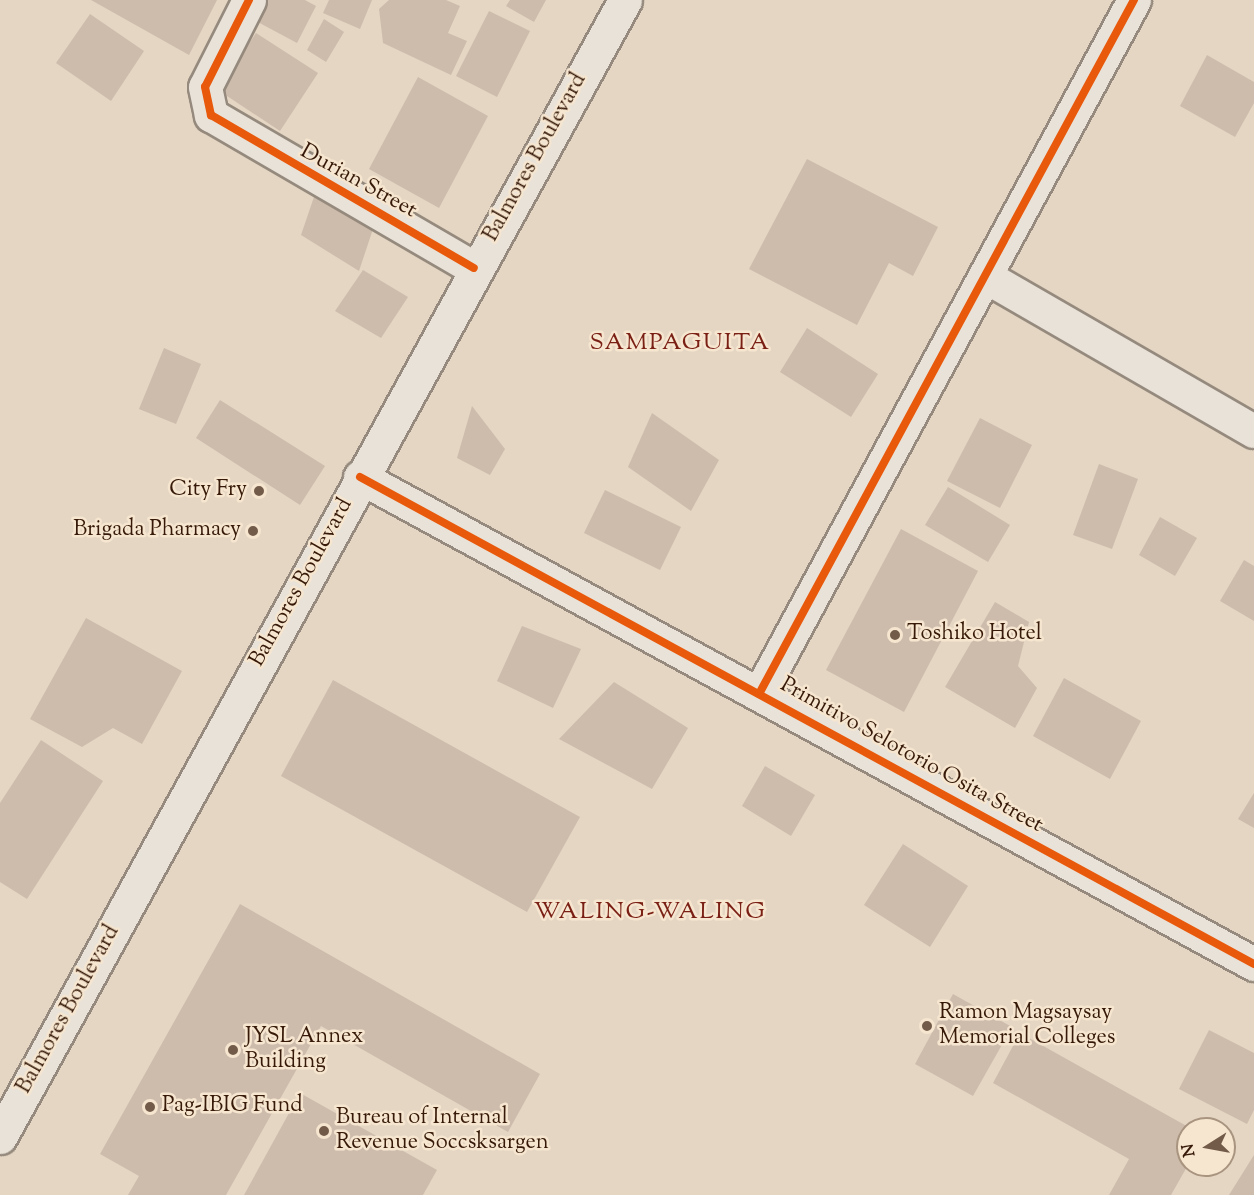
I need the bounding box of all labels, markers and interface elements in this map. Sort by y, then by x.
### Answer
street label: Balmores Boulevard [479,69,593,247]
street label: Durian Street [295,139,421,225]
district label: SAMPAGUITA [589,330,771,358]
place label: City Fry [169,478,247,504]
marker: City Fry [252,484,266,498]
street label: Balmores Boulevard [245,494,359,672]
place label: Brigada Pharmacy [73,518,241,544]
marker: Brigada Pharmacy [246,524,260,538]
place label: Toshiko Hotel [907,622,1042,648]
marker: Toshiko Hotel [888,628,902,642]
street label: Primitivo Selotorio Osita Street [775,673,1047,839]
district label: WALING-WALING [534,899,766,927]
street label: Balmores Boulevard [12,921,126,1099]
place label: Ramon Magsaysay Memorial Colleges [939,1000,1115,1052]
marker: Ramon Magsaysay Memorial Colleges [920,1019,934,1033]
place label: JYSL Annex Building [245,1024,363,1076]
marker: JYSL Annex Building [226,1043,240,1057]
place label: Pag-IBIG Fund [162,1094,303,1120]
marker: Pag-IBIG Fund [143,1100,157,1114]
place label: Bureau of Internal Revenue Soccsksargen [336,1105,549,1156]
north arrow [1176,1117,1236,1177]
marker: Bureau of Internal Revenue Soccsksargen [317,1124,331,1138]
text: N [1177,1142,1202,1159]

